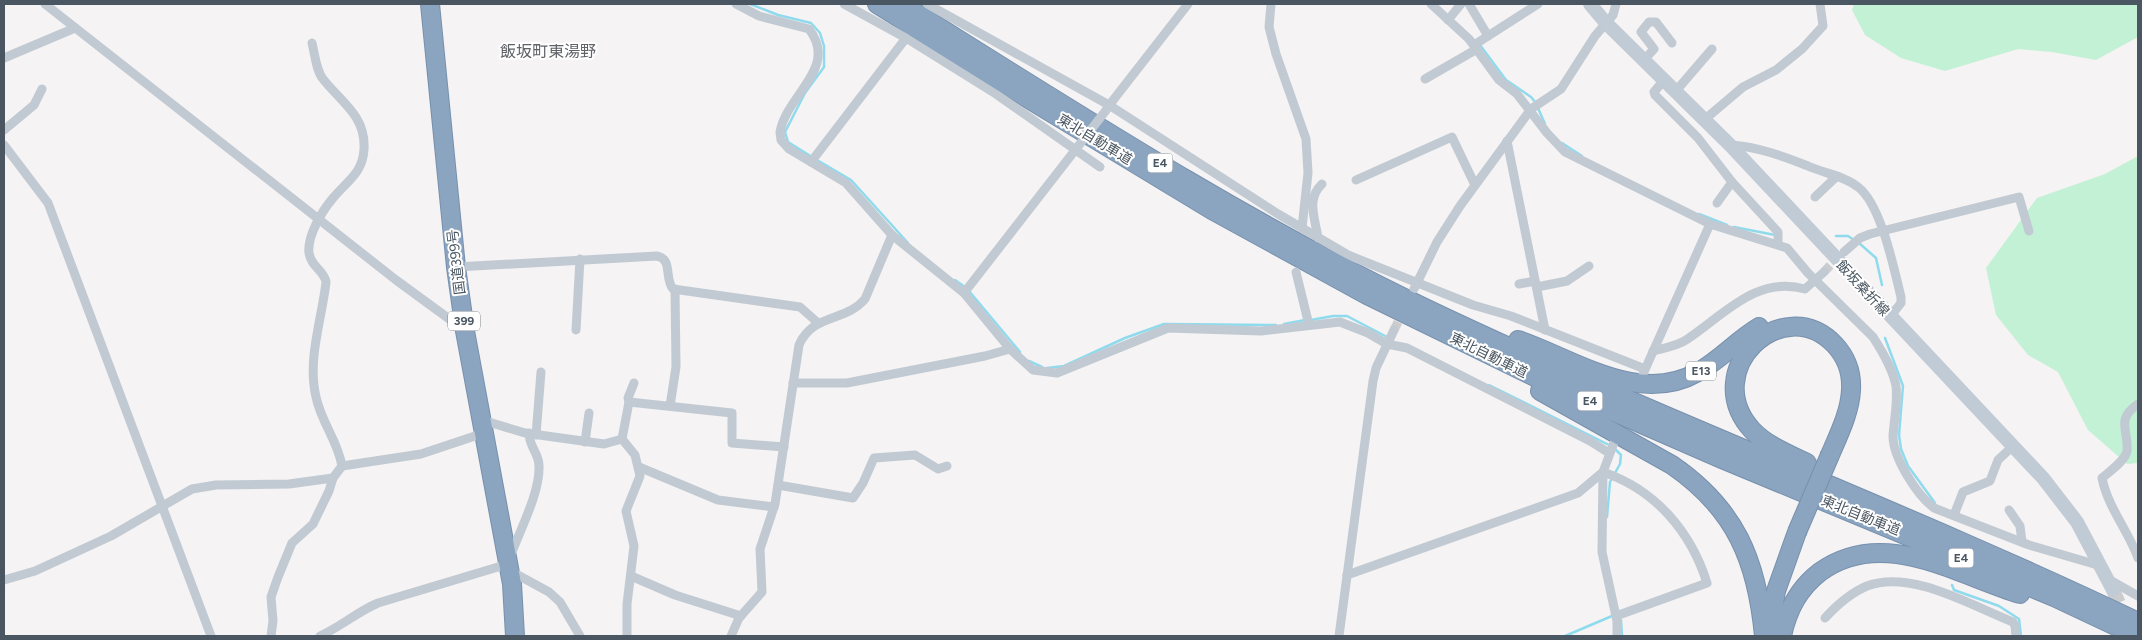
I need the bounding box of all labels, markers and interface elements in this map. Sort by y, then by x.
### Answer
district label: 飯坂町東湯野 [500,42,596,61]
street label: 東北自動車道 [1054,111,1135,168]
road number: E4 [1148,154,1172,172]
street label: 国道399号 [444,228,469,295]
street label: 飯坂桑折線 [1833,257,1893,320]
road number: 399 [448,312,480,331]
street label: 東北自動車道 [1447,329,1530,382]
road number: E13 [1686,362,1716,381]
road number: E4 [1578,392,1602,411]
street label: 東北自動車道 [1819,492,1903,539]
road number: E4 [1948,548,1974,568]

